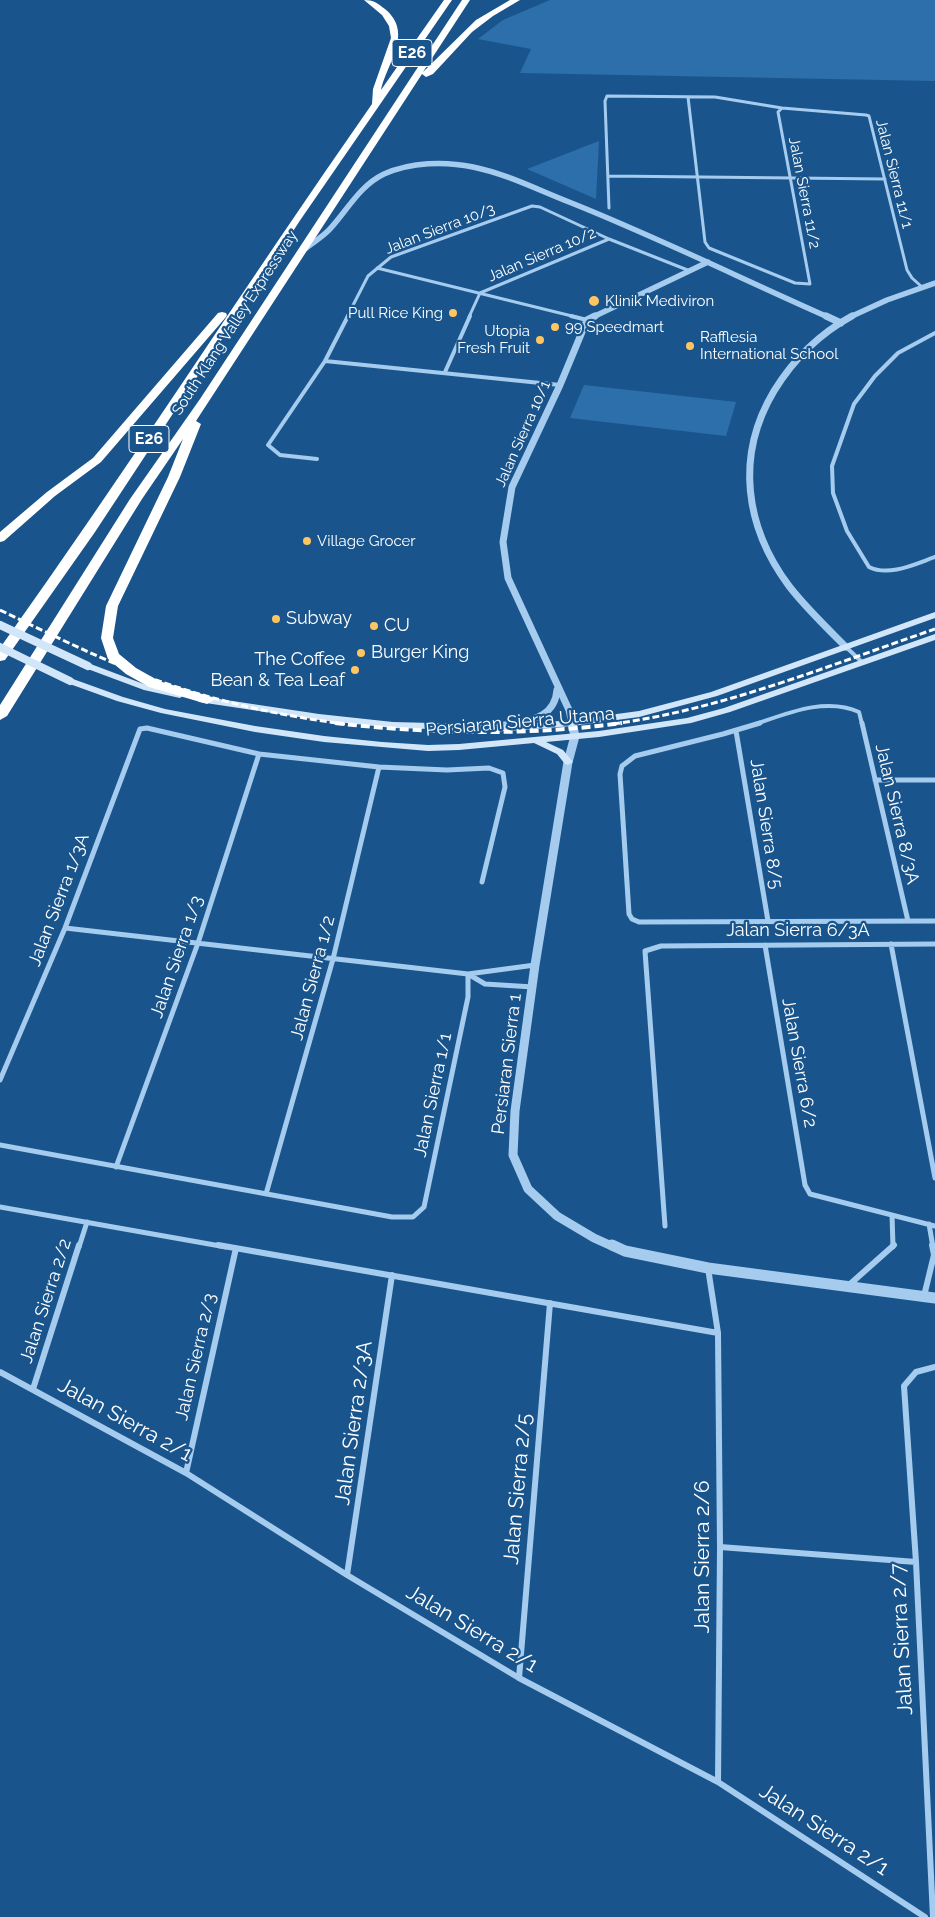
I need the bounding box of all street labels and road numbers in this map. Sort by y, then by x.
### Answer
road number: E26 [392,40,432,66]
street label: Jalan Sierra 11/1 [872,118,916,230]
street label: Jalan Sierra 11/2 [784,136,824,250]
street label: Jalan Sierra 10/3 [383,200,497,258]
street label: Jalan Sierra 10/2 [485,224,599,286]
street label: South Klang Valley Expressway [168,227,302,419]
street label: Jalan Sierra 10/1 [492,378,554,490]
road number: E26 [129,426,169,452]
street label: Persiaran Sierra Utama [425,703,615,741]
street label: Jalan Sierra 8/3A [870,742,924,886]
street label: Jalan Sierra 8/5 [745,758,787,890]
street label: Jalan Sierra 1/3A [24,831,94,969]
street label: Jalan Sierra 1/3 [146,893,208,1021]
street label: Jalan Sierra 1/2 [286,913,340,1043]
street label: Jalan Sierra 6/3A [726,920,870,942]
street label: Persiaran Sierra 1 [488,992,526,1136]
street label: Jalan Sierra 6/2 [777,997,821,1129]
street label: Jalan Sierra 1/1 [409,1031,457,1159]
street label: Jalan Sierra 2/2 [16,1236,76,1366]
street label: Jalan Sierra 2/3 [171,1291,221,1423]
street label: Jalan Sierra 2/3A [330,1339,378,1507]
street label: Jalan Sierra 2/1 [54,1373,196,1467]
street label: Jalan Sierra 2/5 [499,1412,537,1566]
street label: Jalan Sierra 2/6 [690,1480,716,1634]
street label: Jalan Sierra 2/7 [885,1562,919,1716]
street label: Jalan Sierra 2/1 [401,1580,543,1678]
street label: Jalan Sierra 2/1 [754,1779,894,1881]

